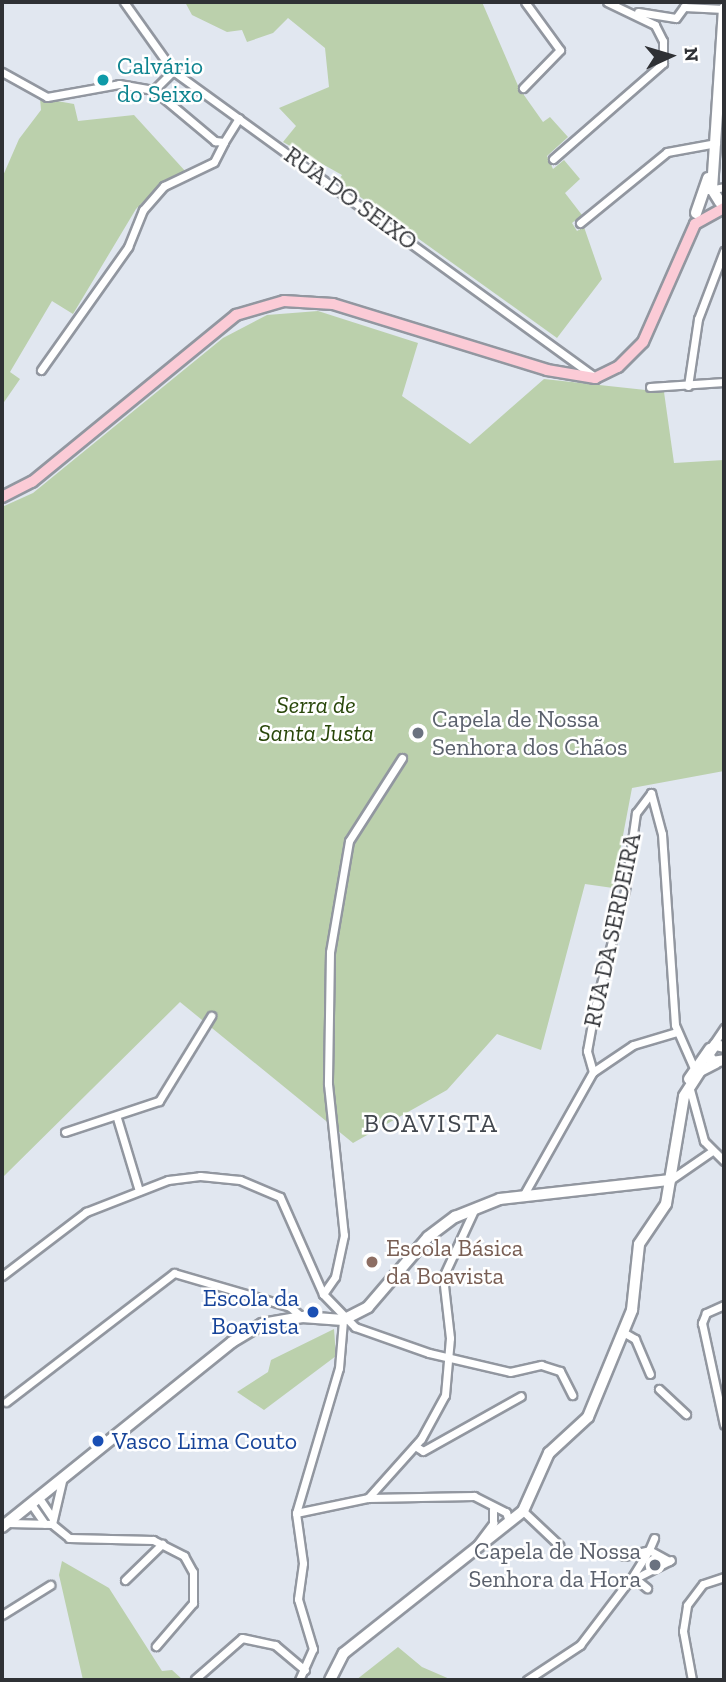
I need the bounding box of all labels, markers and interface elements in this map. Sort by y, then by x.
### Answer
north arrow [635,21,705,91]
text: N [679,46,703,63]
place label: Calvário do Seixo [117,52,203,108]
marker: Calvário do Seixo [95,72,111,88]
street label: RUA DO SEIXO [279,140,423,256]
park label: Serra de Santa Justa [258,691,374,747]
place label: Capela de Nossa Senhora dos Chãos [432,705,628,761]
marker: Capela de Nossa Senhora dos Chãos [410,725,426,741]
street label: RUA DA SERDEIRA [577,829,647,1031]
district label: BOAVISTA [364,1108,498,1140]
place label: Escola Básica da Boavista [386,1234,523,1290]
marker: Escola Básica da Boavista [364,1254,380,1270]
place label: Escola da Boavista [203,1284,299,1340]
marker: Escola da Boavista [305,1304,321,1320]
place label: Vasco Lima Couto [112,1427,297,1455]
marker: Vasco Lima Couto [90,1433,106,1449]
place label: Capela de Nossa Senhora da Hora [469,1537,641,1593]
marker: Capela de Nossa Senhora da Hora [647,1557,663,1573]

